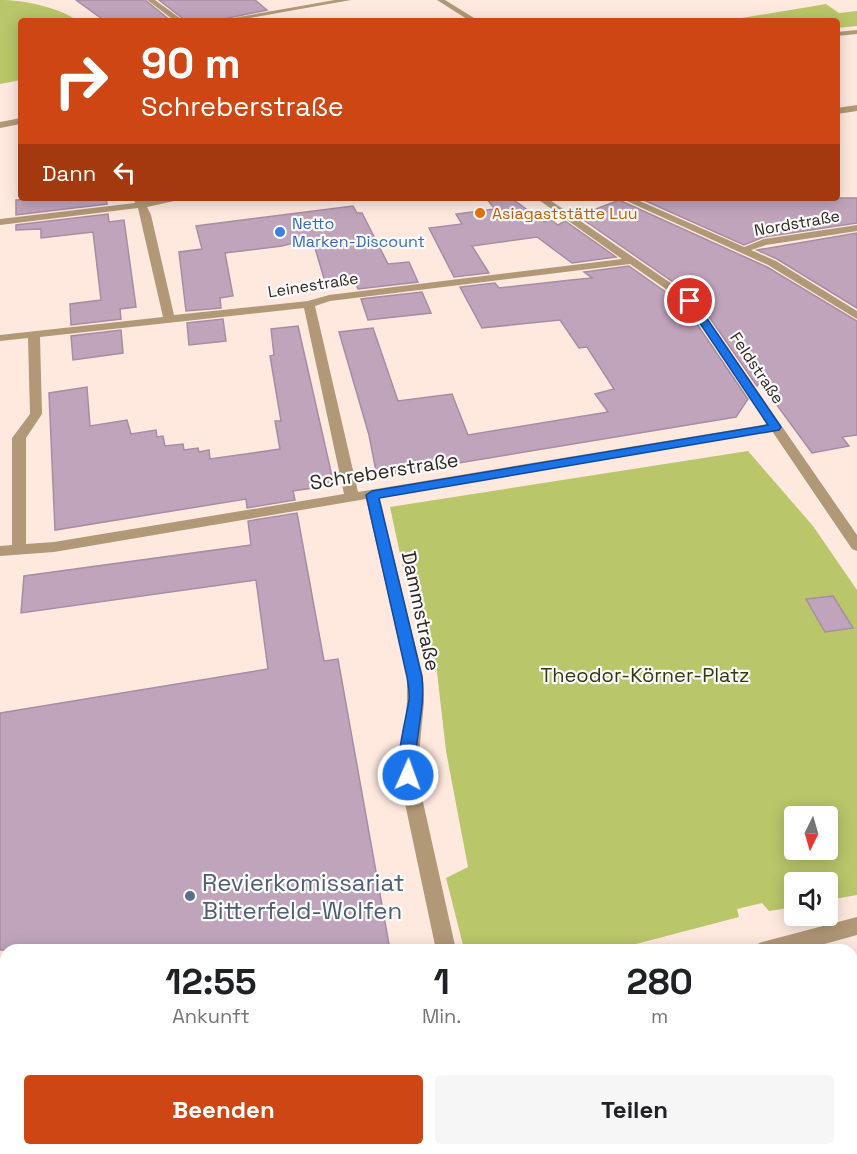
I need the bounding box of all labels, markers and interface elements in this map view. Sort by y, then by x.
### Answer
text: 90 m [141,37,241,90]
icon: right [42,42,120,120]
text: Schreberstraße [141,89,344,124]
icon: left [108,156,141,189]
text: Dann [42,159,96,187]
place label: Asiagaststätte Luu [492,203,638,224]
street label: Nordstraße [753,205,841,241]
marker: Asiagaststätte Luu [473,206,487,220]
place label: Netto Marken-Discount [292,213,425,252]
marker: Netto Marken-Discount [273,225,287,239]
street label: Leinestraße [266,267,360,303]
pin [664,275,715,326]
icon: arrive [673,284,706,317]
street label: Feldstraße [725,328,789,408]
street label: Schreberstraße [308,446,460,496]
street label: Dammstraße [396,549,446,673]
park label: Theodor-Körner-Platz [540,662,750,688]
position arrow [376,743,440,807]
north arrow [784,806,838,860]
map controls [784,806,838,926]
place label: Revierkomissariat Bitterfeld-Wolfen [202,867,405,926]
button: sound [784,872,838,926]
marker: Revierkomissariat Bitterfeld-Wolfen [183,889,197,903]
text: 12:55 [165,959,257,1005]
text: 1 [434,959,450,1005]
text: 280 [627,959,693,1005]
text: Ankunft [172,1003,250,1029]
text: Min. [422,1003,461,1029]
text: m [651,1003,668,1029]
button: Beenden [24,1075,423,1144]
button: Teilen [435,1075,834,1144]

